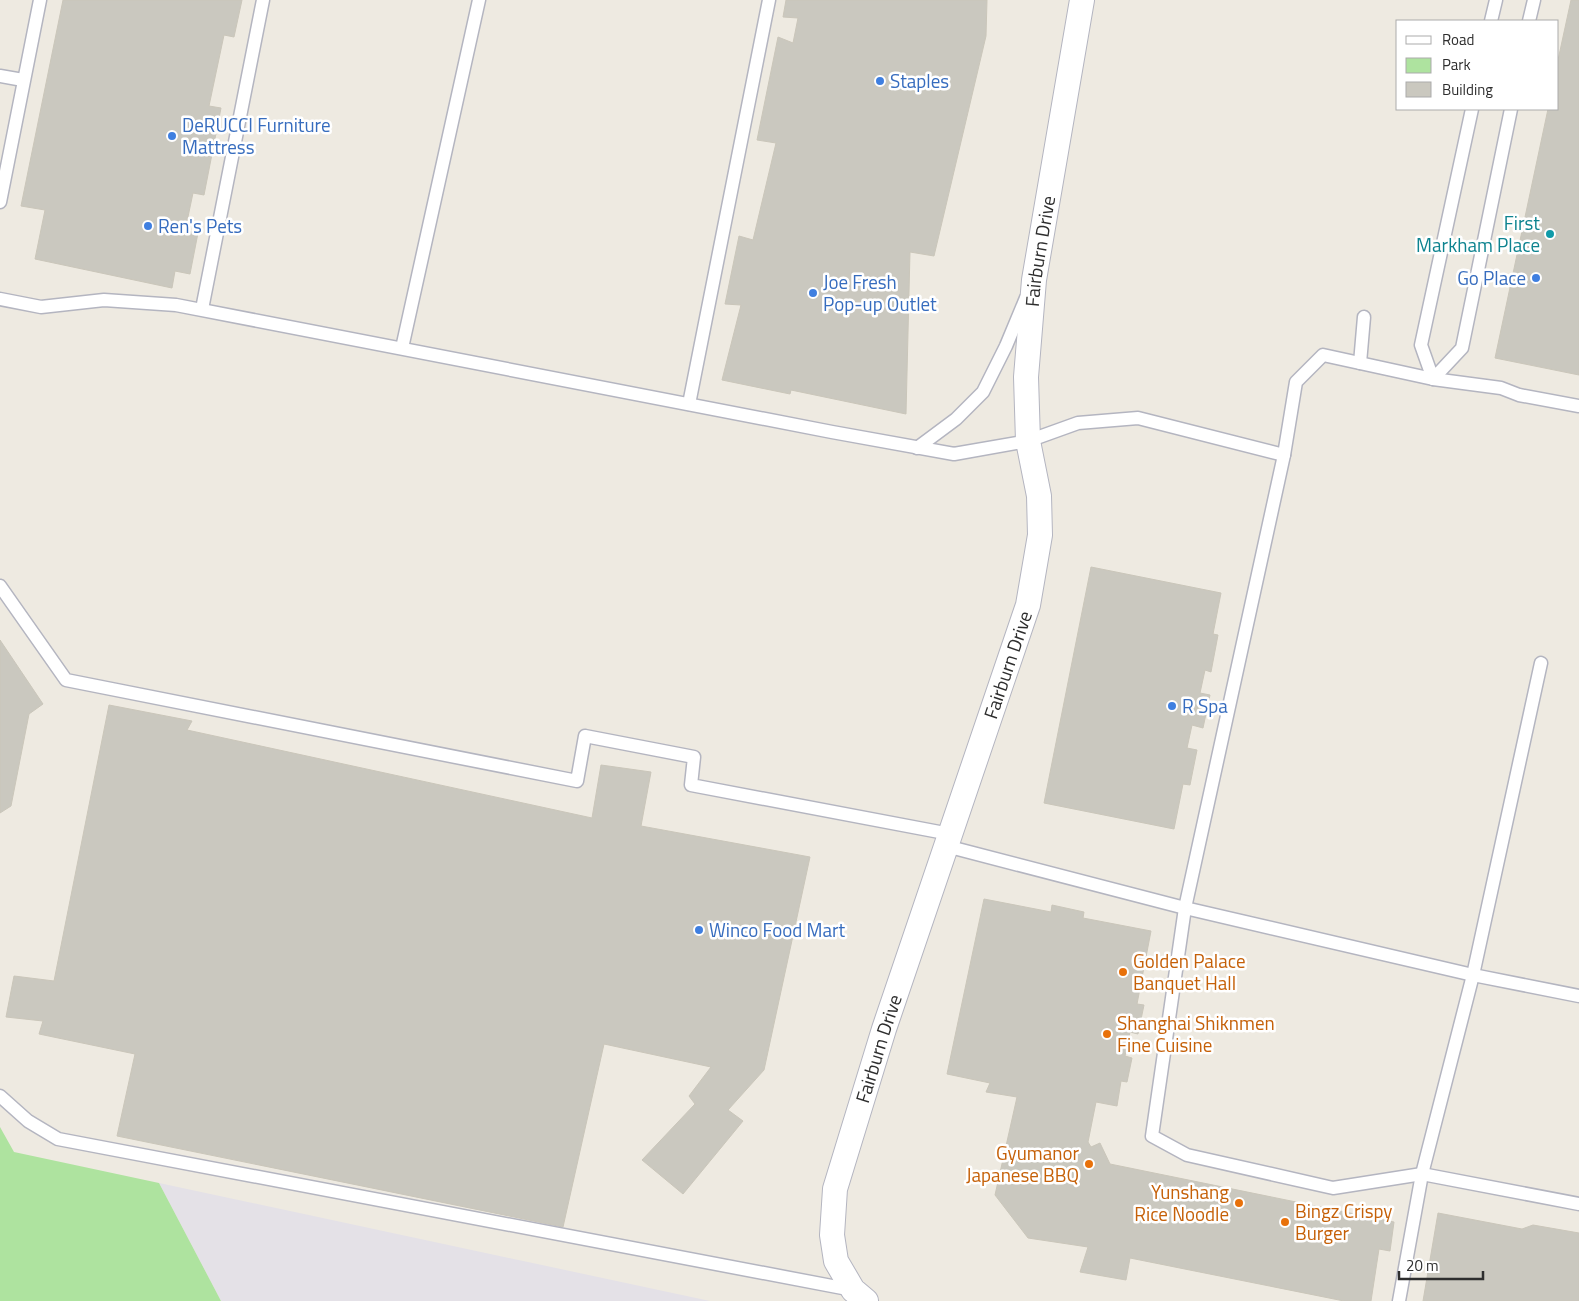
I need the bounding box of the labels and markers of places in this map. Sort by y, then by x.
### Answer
place label: Staples [890,66,949,95]
marker: Staples [874,75,886,87]
place label: DeRUCCI Furniture Mattress [182,110,331,161]
marker: DeRUCCI Furniture Mattress [166,130,178,142]
place label: First Markham Place [1416,208,1540,259]
place label: Ren's Pets [158,211,242,240]
marker: Ren's Pets [142,220,154,232]
marker: First Markham Place [1544,228,1556,240]
place label: Go Place [1457,263,1526,292]
place label: Joe Fresh Pop-up Outlet [823,267,937,318]
marker: Go Place [1530,272,1542,284]
marker: Joe Fresh Pop-up Outlet [807,287,819,299]
place label: R Spa [1182,691,1228,720]
marker: R Spa [1166,700,1178,712]
place label: Winco Food Mart [709,915,846,944]
marker: Winco Food Mart [693,924,705,936]
place label: Golden Palace Banquet Hall [1133,946,1246,997]
marker: Golden Palace Banquet Hall [1117,966,1129,978]
place label: Shanghai Shiknmen Fine Cuisine [1117,1008,1275,1059]
marker: Shanghai Shiknmen Fine Cuisine [1101,1028,1113,1040]
place label: Gyumanor Japanese BBQ [966,1138,1079,1189]
marker: Gyumanor Japanese BBQ [1083,1158,1095,1170]
place label: Yunshang Rice Noodle [1134,1177,1229,1228]
place label: Bingz Crispy Burger [1295,1196,1393,1247]
marker: Yunshang Rice Noodle [1233,1197,1245,1209]
marker: Bingz Crispy Burger [1279,1216,1291,1228]

